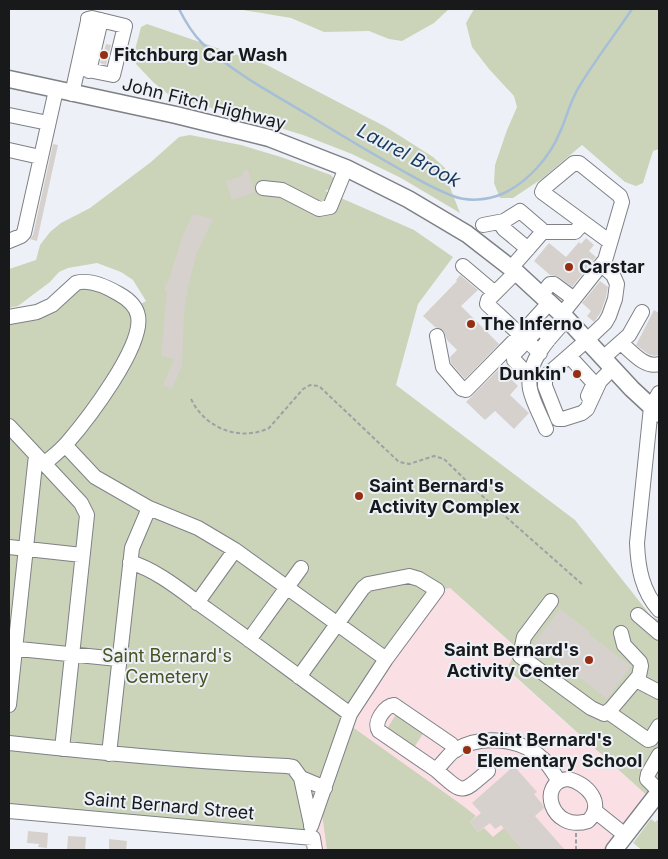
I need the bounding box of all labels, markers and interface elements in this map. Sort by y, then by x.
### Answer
place label: Fitchburg Car Wash [114,44,287,65]
marker: Fitchburg Car Wash [98,49,110,61]
street label: John Fitch Highway [120,73,288,134]
water label: Laurel Brook [353,119,465,193]
place label: Carstar [579,256,645,277]
marker: Carstar [563,261,575,273]
place label: The Inferno [481,313,583,334]
marker: The Inferno [465,318,477,330]
place label: Dunkin' [499,363,567,384]
marker: Dunkin' [571,368,583,380]
place label: Saint Bernard's Activity Complex [369,475,520,517]
marker: Saint Bernard's Activity Complex [353,490,365,502]
place label: Saint Bernard's Activity Center [444,639,579,681]
park label: Saint Bernard's Cemetery [102,645,232,687]
marker: Saint Bernard's Activity Center [583,654,595,666]
place label: Saint Bernard's Elementary School [477,729,642,771]
marker: Saint Bernard's Elementary School [461,744,473,756]
street label: Saint Bernard Street [83,788,255,823]

